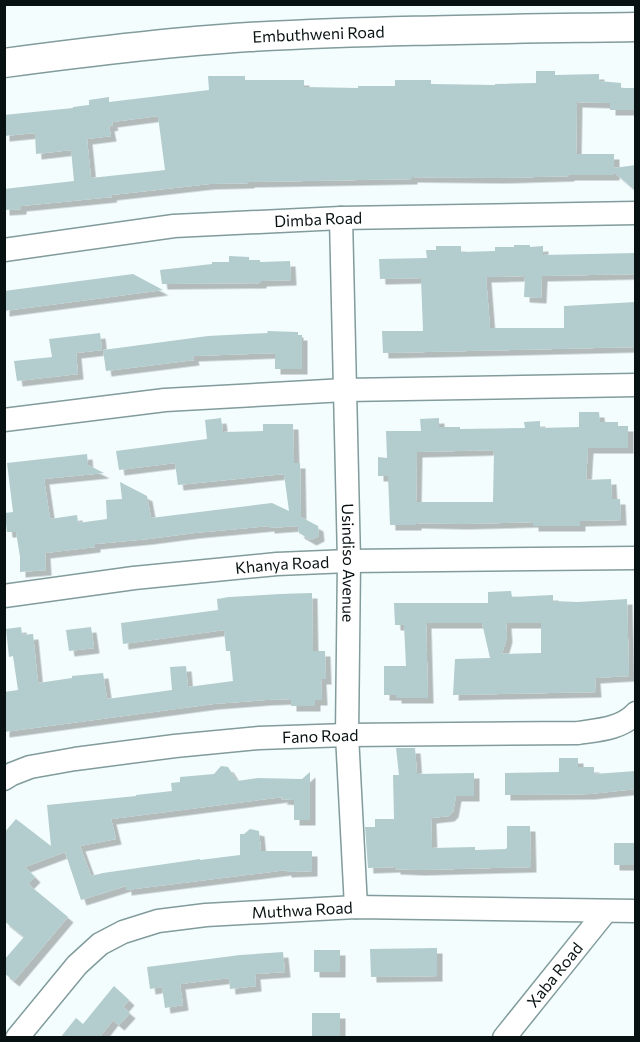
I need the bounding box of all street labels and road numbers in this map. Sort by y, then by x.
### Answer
street label: Embuthweni Road [252,22,385,46]
street label: Dimba Road [274,208,362,230]
street label: Usindiso Avenue [339,503,359,623]
street label: Khanya Road [234,552,330,577]
street label: Fano Road [282,725,359,746]
street label: Muthwa Road [251,897,353,922]
street label: Xaba Road [523,938,586,1011]

